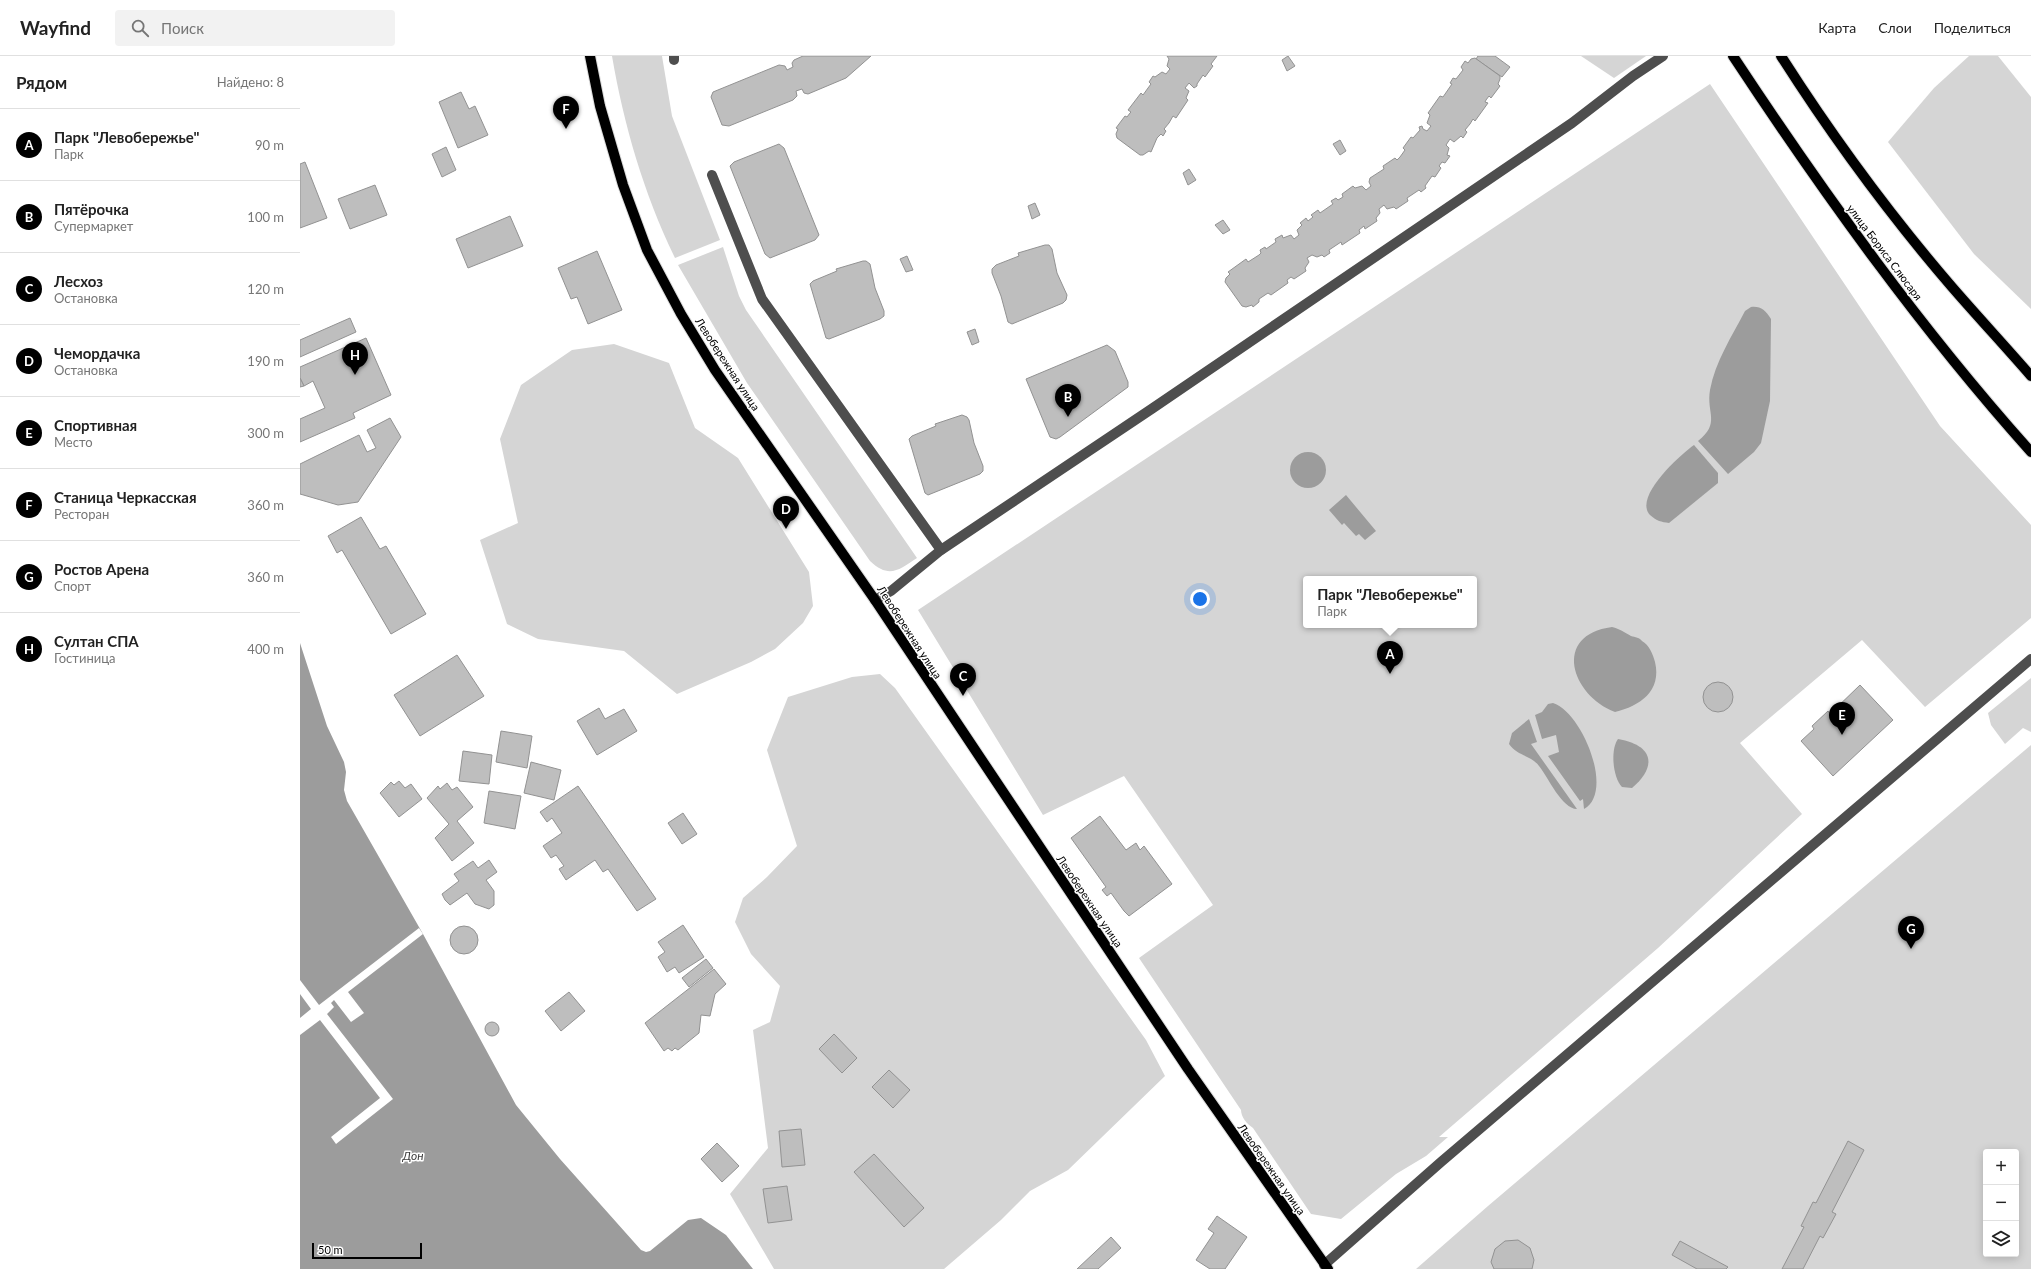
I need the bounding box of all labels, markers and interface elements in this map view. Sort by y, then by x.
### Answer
search box [115,10,395,46]
text: Wayfind [20,16,91,39]
icon: search [129,17,151,39]
text: Поиск [161,19,204,37]
text: Карта [1818,19,1856,36]
text: Слои [1878,19,1912,36]
text: Поделиться [1934,19,2011,36]
text: Рядом [16,72,67,93]
text: Найдено: 8 [217,74,284,90]
pin: F [553,96,579,129]
text: Парк "Левобережье" [54,128,200,146]
text: A [24,137,34,153]
text: 90 m [255,137,284,153]
text: Парк [54,146,84,162]
text: Пятёрочка [54,200,129,218]
street label: улица Бориса Слюсаря [1845,202,1925,302]
text: B [25,209,33,225]
text: 100 m [247,209,284,225]
text: Супермаркет [54,218,133,234]
text: Лесхоз [54,272,103,290]
text: C [25,281,33,297]
text: 120 m [247,281,284,297]
text: Остановка [54,290,118,306]
street label: Левобережная улица [693,314,763,413]
pin: H [342,342,368,375]
text: Чемордачка [54,344,140,362]
text: D [24,353,34,369]
text: 190 m [247,353,284,369]
text: Остановка [54,362,118,378]
pin: B [1055,384,1081,417]
text: Спортивная [54,416,137,434]
text: E [25,425,33,441]
text: 300 m [247,425,284,441]
text: Место [54,434,93,450]
text: Станица Черкасская [54,488,197,506]
pin: D [773,496,799,529]
text: F [25,497,33,513]
text: 360 m [247,497,284,513]
text: Ресторан [54,506,109,522]
text: Ростов Арена [54,560,149,578]
text: G [24,569,34,585]
text: 360 m [247,569,284,585]
popup [1303,576,1477,628]
text: Спорт [54,578,91,594]
street label: Левобережная улица [875,582,945,681]
text: Парк "Левобережье" [1317,585,1463,603]
your location [1190,589,1210,609]
text: Парк [1317,603,1347,619]
text: Султан СПА [54,632,139,650]
text: H [24,641,34,657]
text: 400 m [247,641,284,657]
pin: A [1377,641,1403,674]
text: Гостиница [54,650,116,666]
pin: C [950,663,976,696]
pin: E [1829,702,1855,735]
street label: Левобережная улица [1054,852,1126,949]
pin: G [1898,916,1924,949]
street label: Левобережная улица [1235,1120,1308,1217]
water label: Дон [402,1148,423,1163]
map controls [1983,1149,2019,1257]
button: + [1983,1149,2019,1185]
button: − [1983,1185,2019,1221]
button: layers [1983,1221,2019,1257]
scale bar [312,1241,422,1260]
text: 50 m [318,1243,343,1256]

